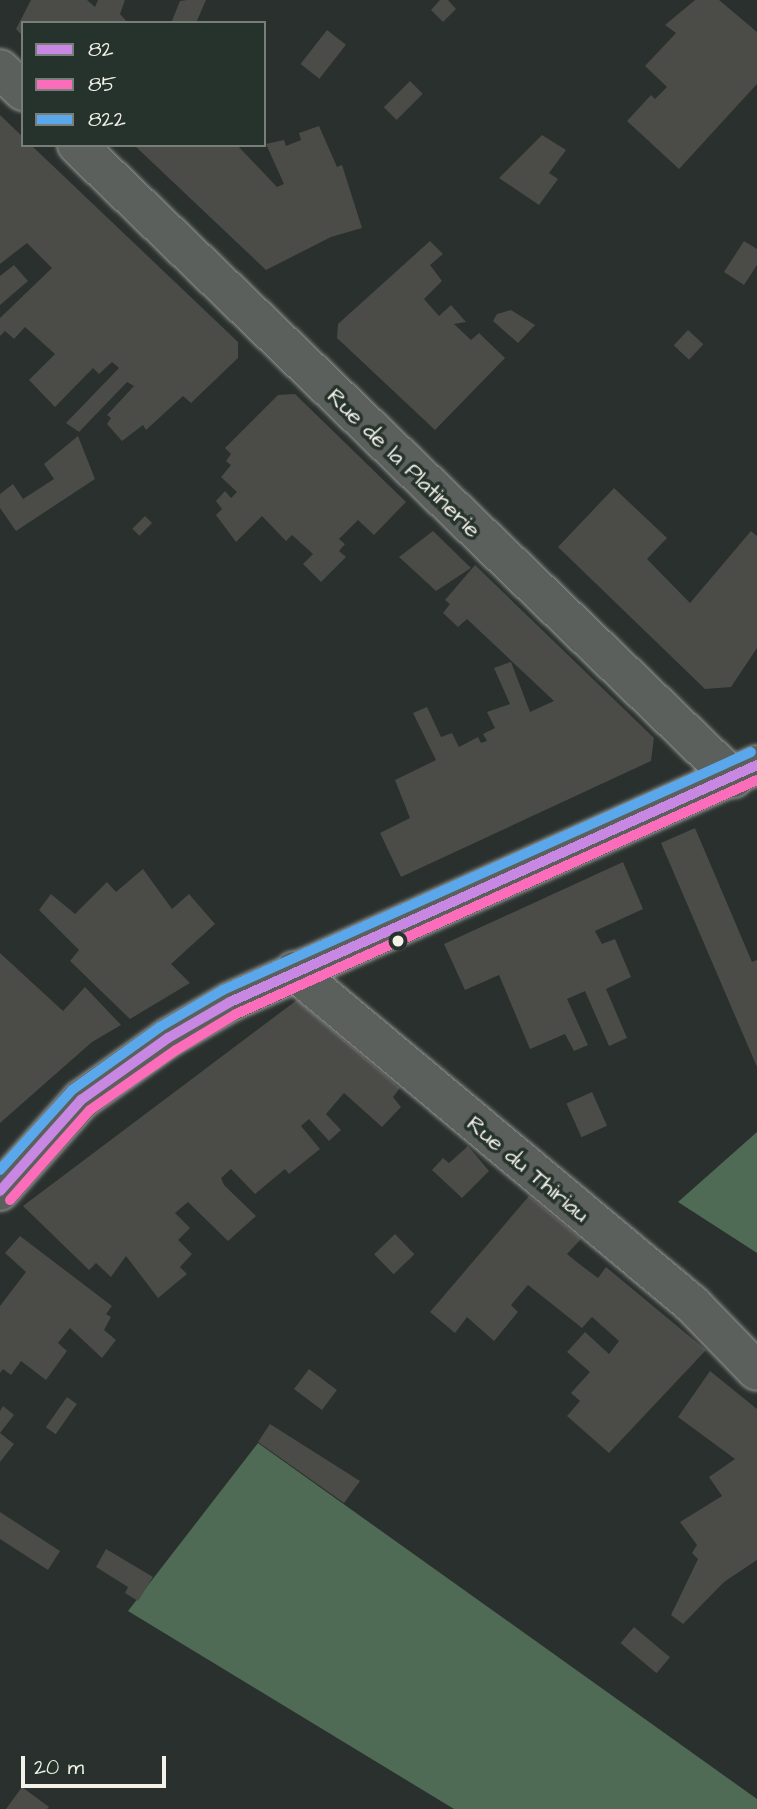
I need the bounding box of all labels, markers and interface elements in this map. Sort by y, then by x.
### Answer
legend [21,21,266,147]
text: 82 [88,35,114,64]
text: 85 [88,70,117,99]
text: 822 [88,105,126,134]
street label: Rue de la Platinerie [321,383,487,543]
unlabelled marker [391,934,405,948]
street label: Rue du Thiriau [461,1110,595,1228]
scale bar [24,1742,170,1786]
text: 20 m [34,1753,84,1782]

